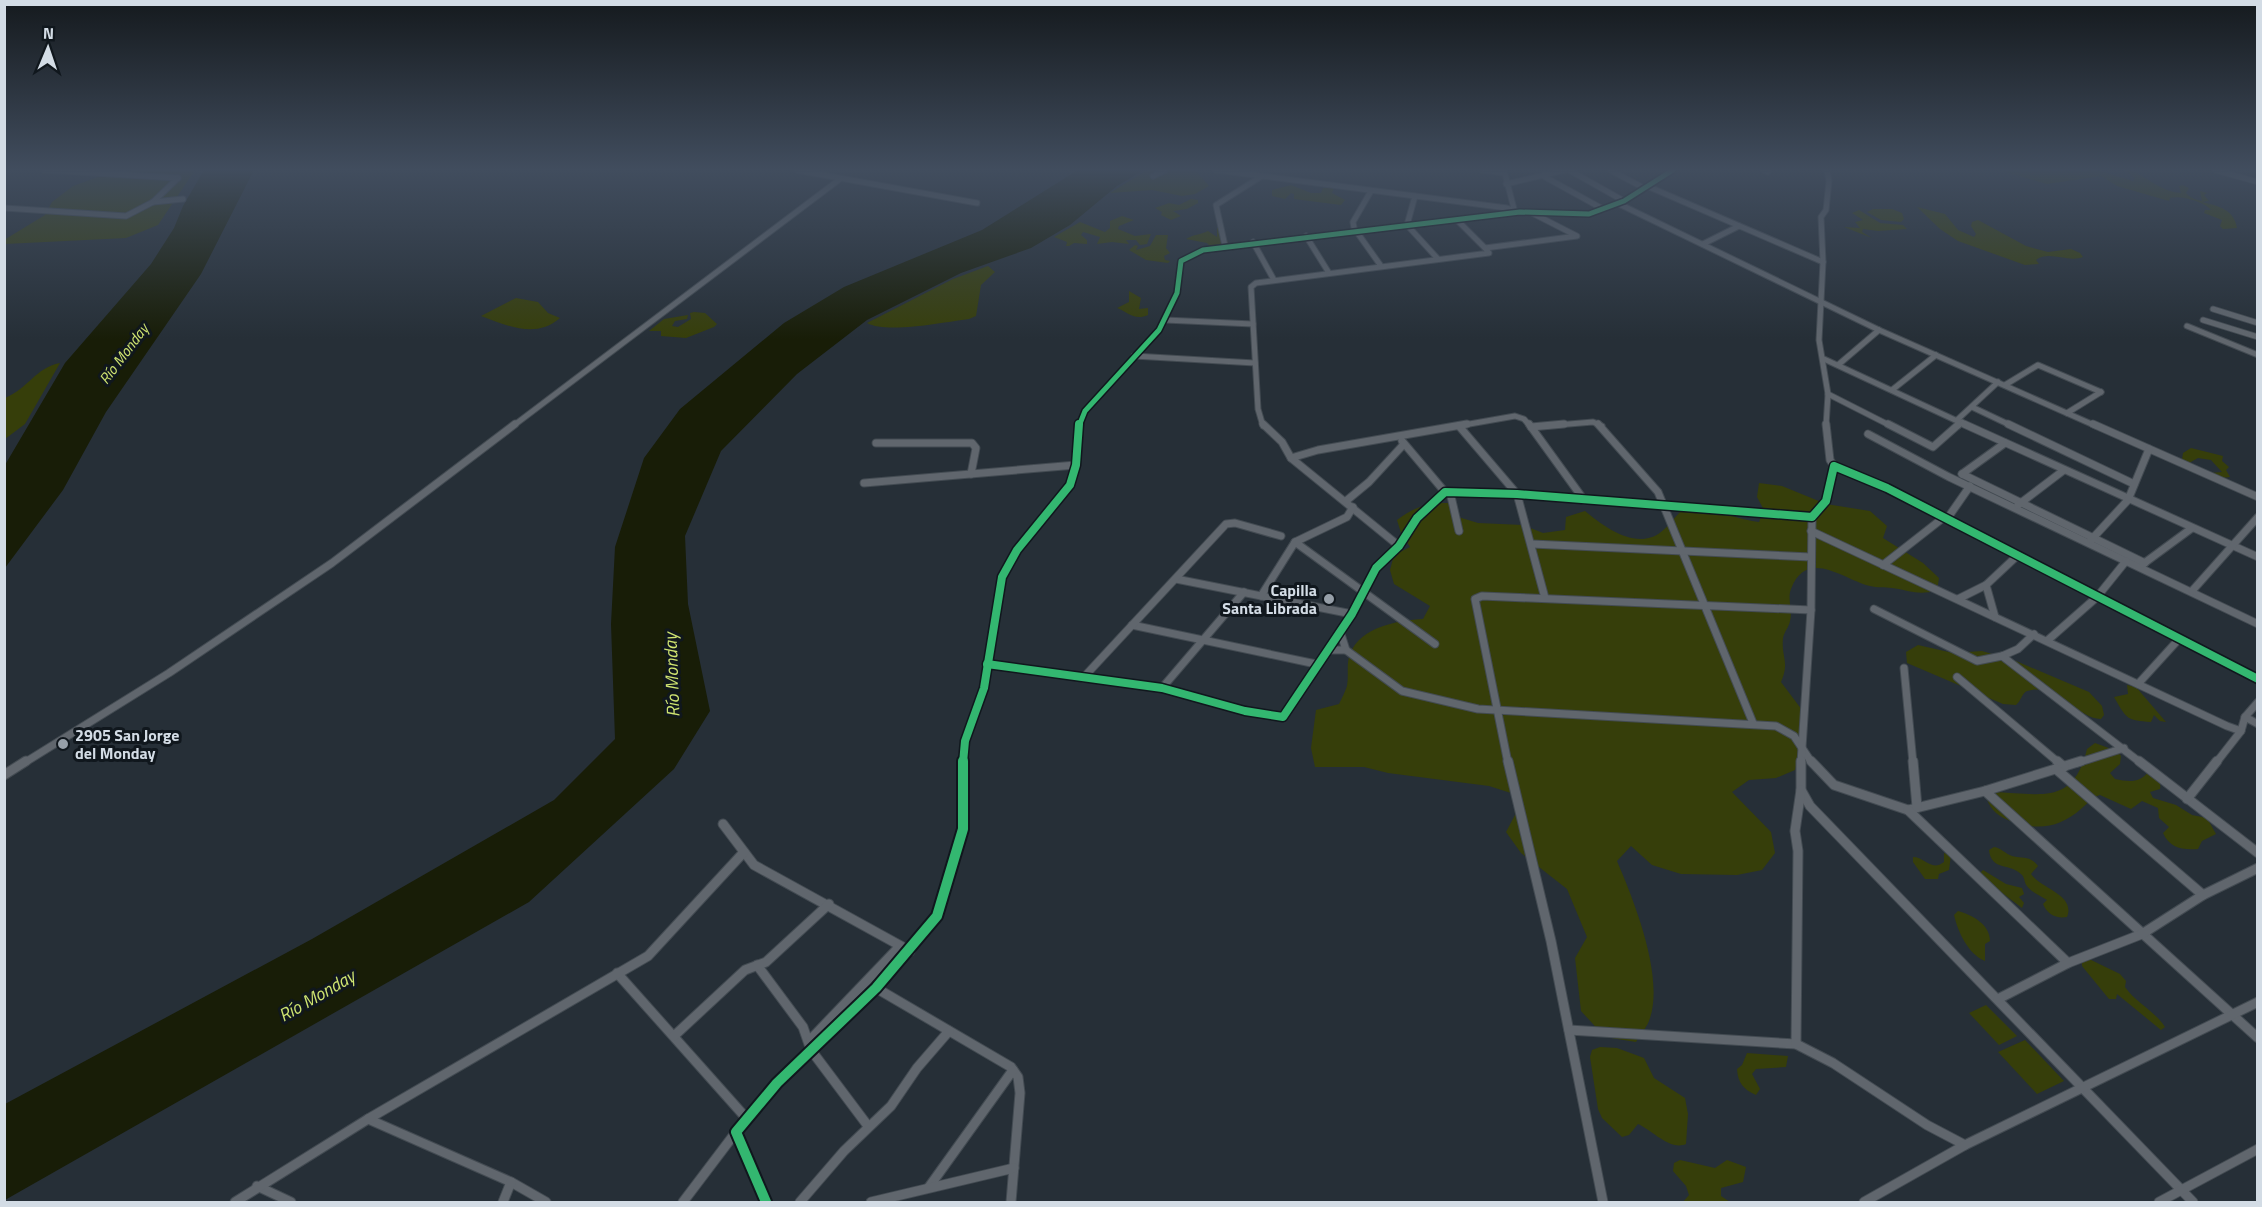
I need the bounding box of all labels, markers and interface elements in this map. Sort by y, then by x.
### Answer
north arrow [18,18,78,78]
text: N [43,21,54,45]
water label: Río Monday [93,317,155,389]
place label: Capilla Santa Librada [1222,578,1317,620]
marker: Capilla Santa Librada [1322,592,1336,606]
water label: Río Monday [656,630,686,718]
place label: 2905 San Jorge del Monday [75,723,180,765]
marker: 2905 San Jorge del Monday [56,737,70,751]
water label: Río Monday [273,962,362,1028]

